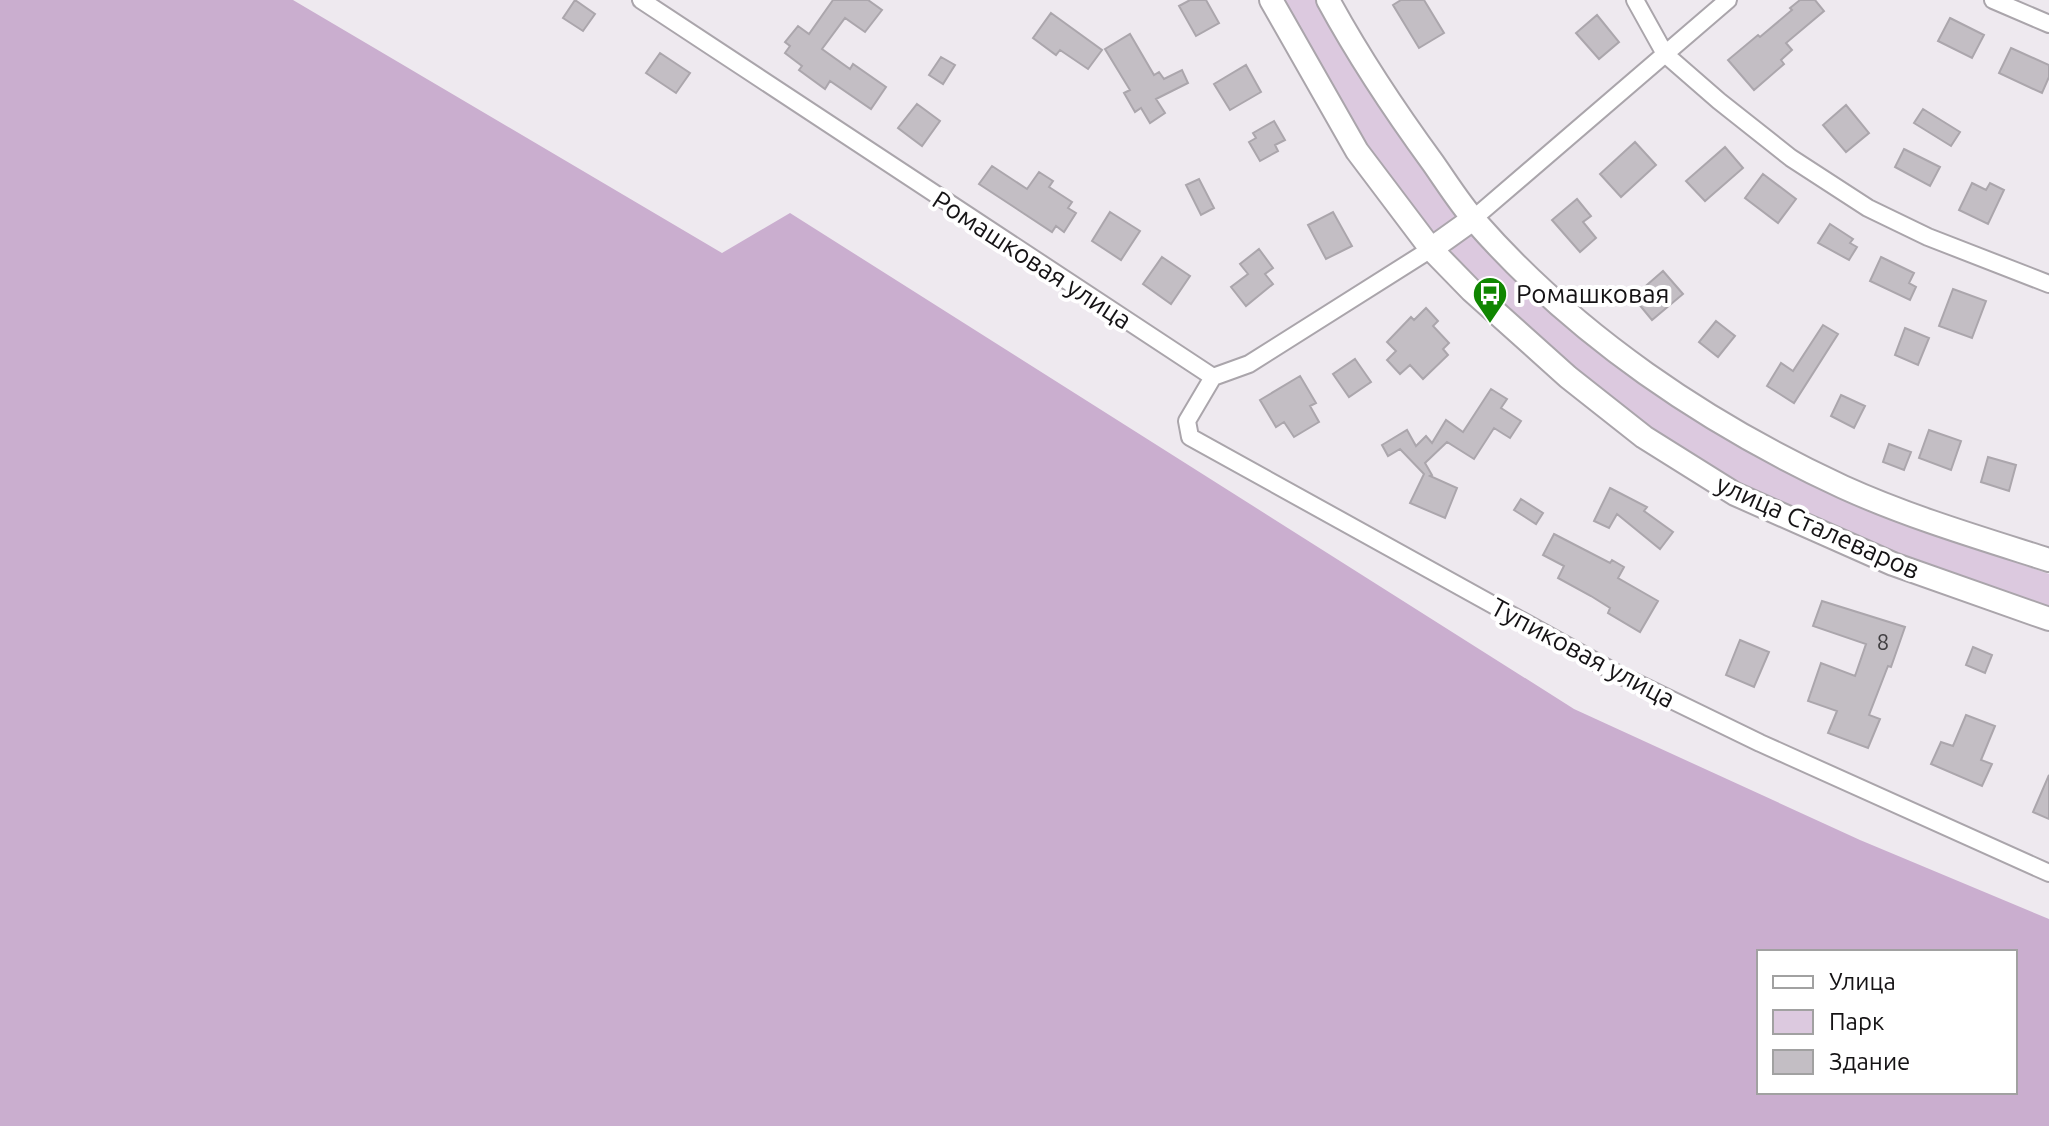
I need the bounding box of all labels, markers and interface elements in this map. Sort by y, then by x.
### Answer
street label: Ромашковая улица [928,185,1137,335]
bus stop icon: Ромашковая [1471,275,1509,325]
place label: Ромашковая [1516,279,1670,308]
street label: улица Сталеваров [1712,469,1924,584]
street label: Тупиковая улица [1486,592,1680,713]
house number: 8 [1877,629,1889,654]
legend [1757,950,2017,1094]
text: Улица [1829,968,1896,995]
text: Парк [1829,1008,1884,1035]
text: Здание [1829,1048,1910,1075]

